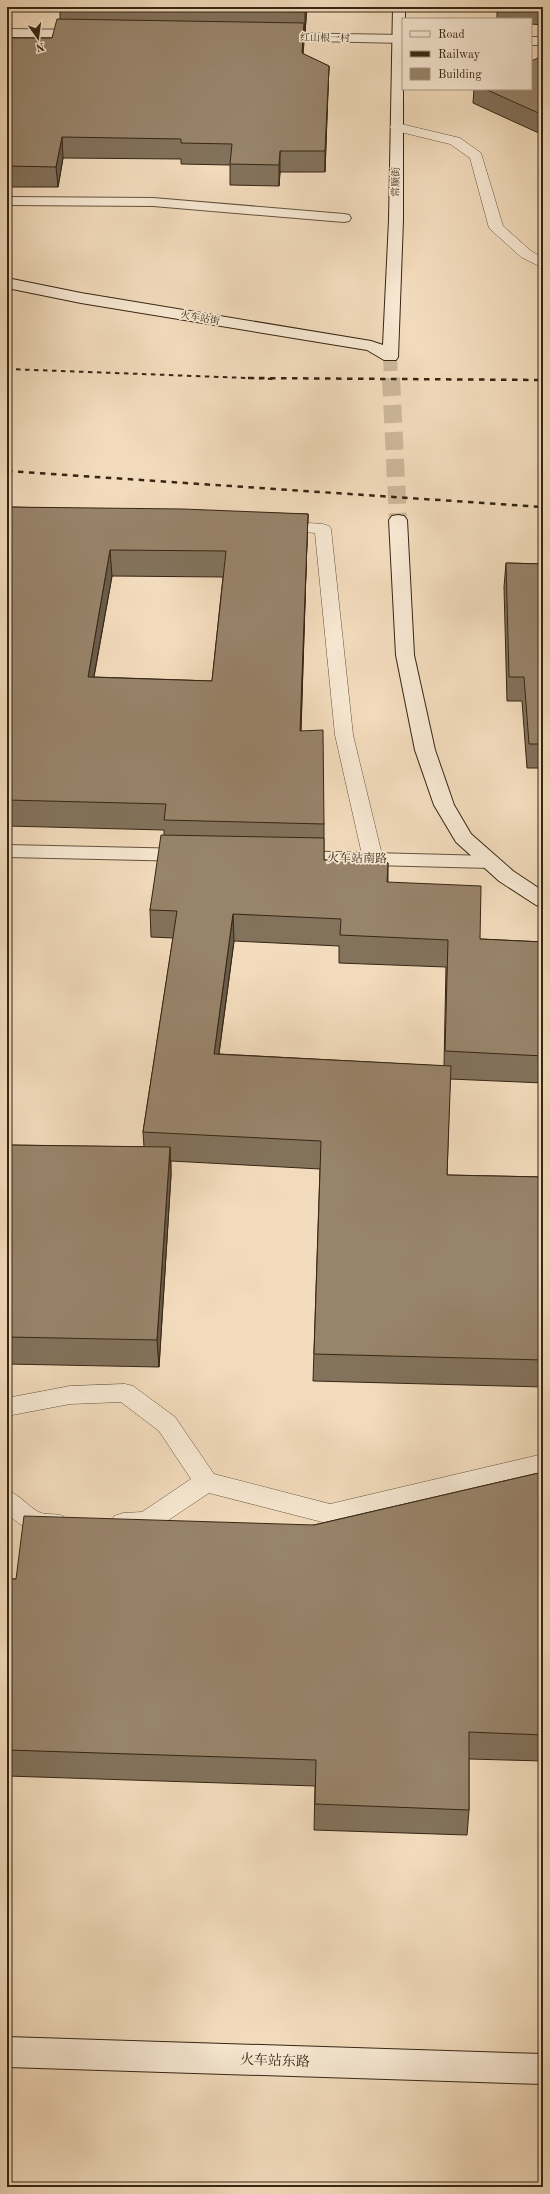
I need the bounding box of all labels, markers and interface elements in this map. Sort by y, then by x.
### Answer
north arrow [18,18,58,58]
legend [402,18,532,90]
text: Road [438,29,465,41]
street label: 红山根一村 [300,32,350,43]
text: N [34,40,45,53]
text: Railway [438,49,481,61]
text: Building [438,69,482,81]
street label: 常顺街 [390,167,401,197]
street label: 火车站街 [179,309,221,326]
street label: 火车站南路 [327,850,387,866]
street label: 火车站东路 [240,2052,310,2069]

